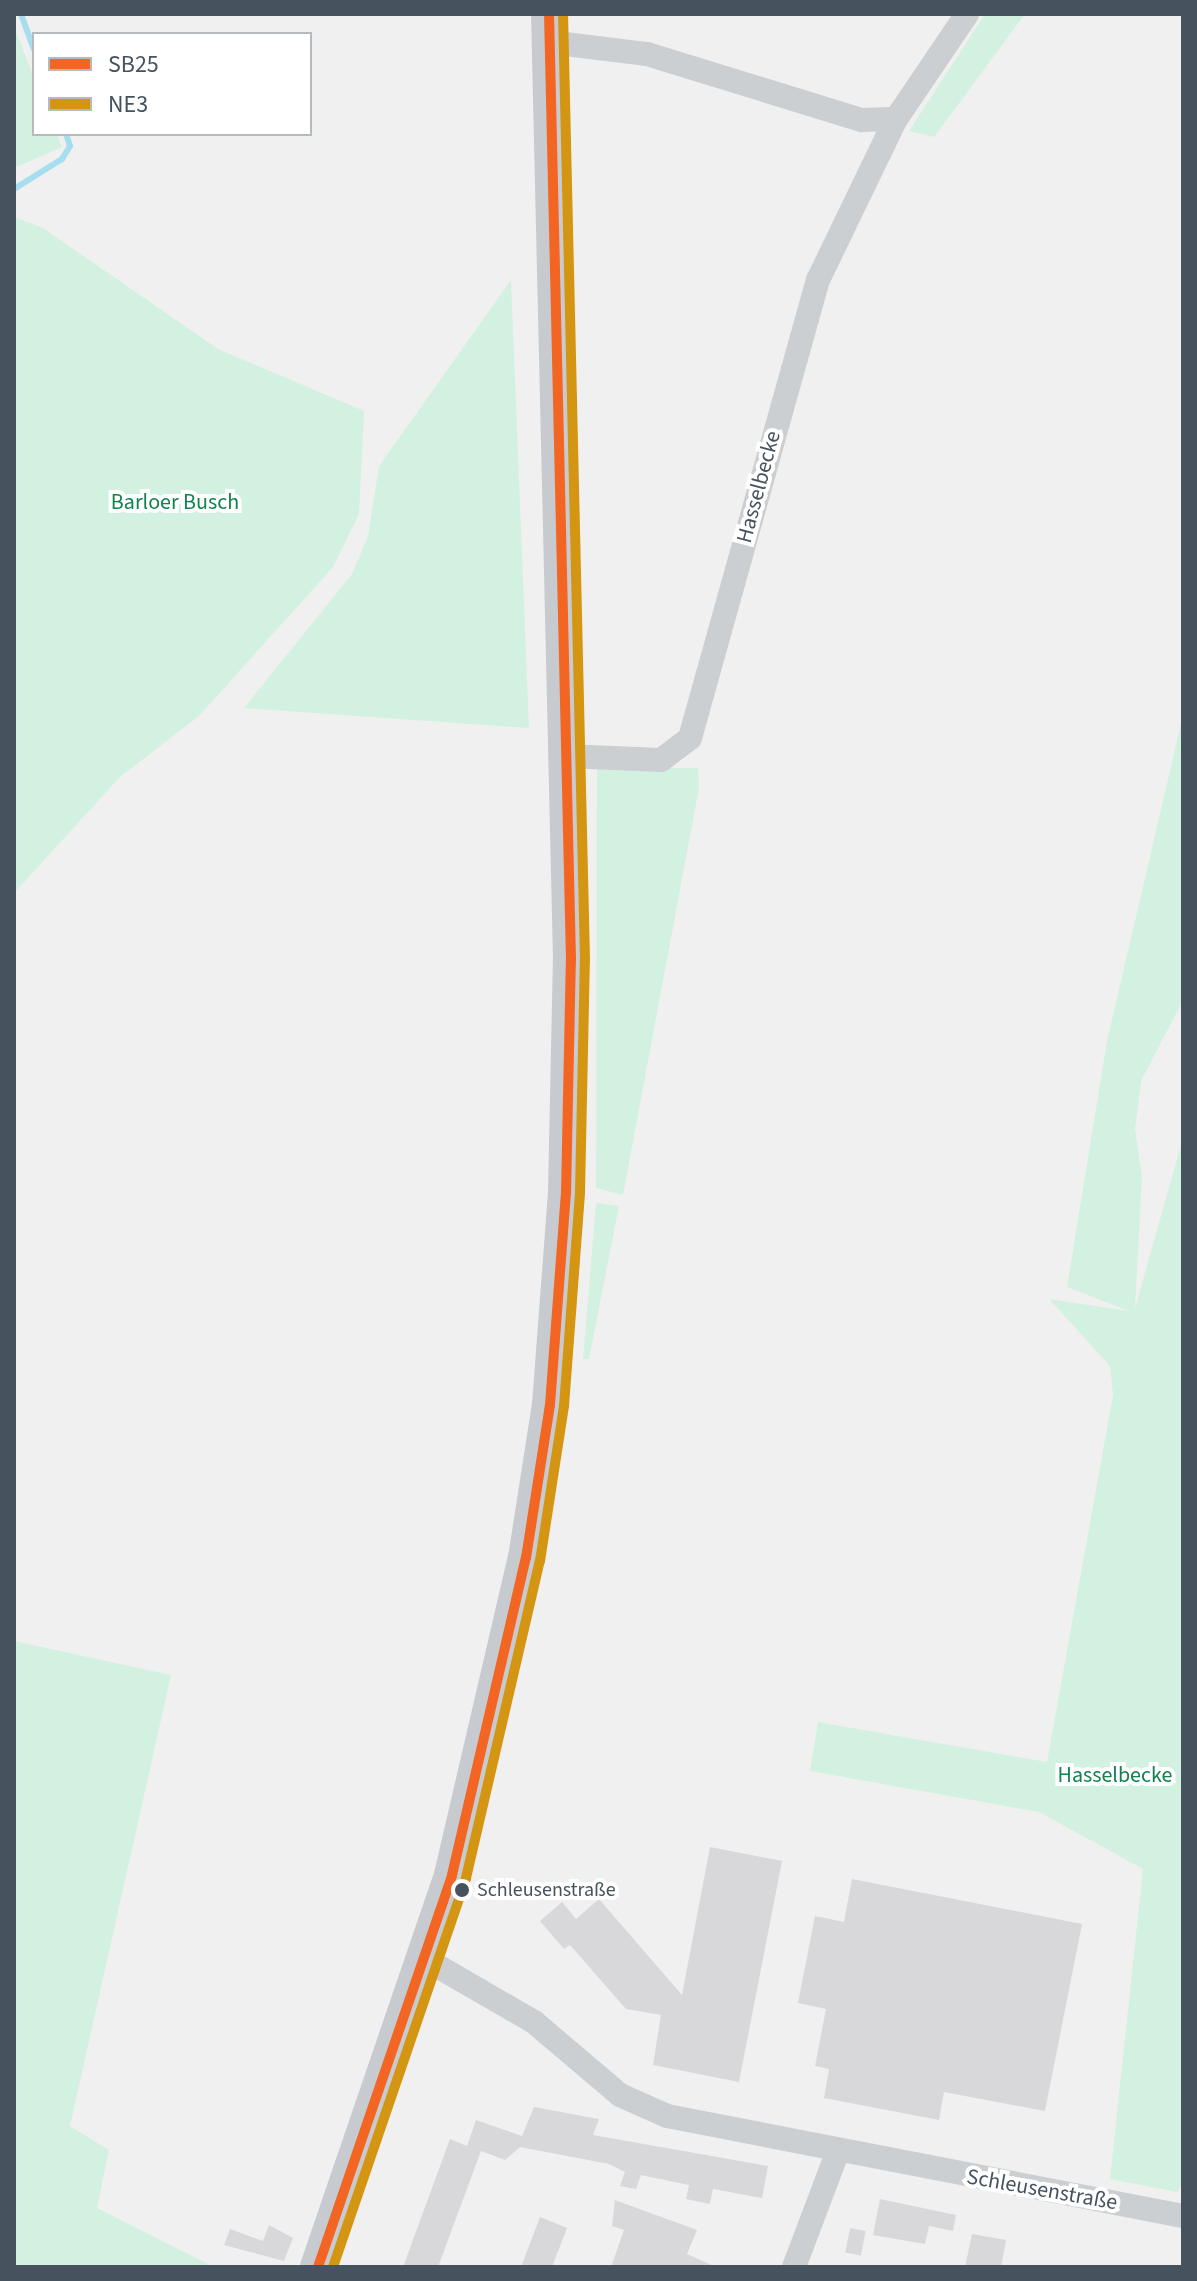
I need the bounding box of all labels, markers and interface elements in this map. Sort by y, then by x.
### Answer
legend [32,32,312,136]
text: SB25 [108,47,159,82]
text: NE3 [108,87,148,122]
street label: Hasselbecke [731,428,787,546]
park label: Barloer Busch [111,490,239,516]
park label: Hasselbecke [1058,1763,1172,1789]
place label: Schleusenstraße [477,1878,616,1902]
marker: Schleusenstraße [454,1882,470,1898]
street label: Schleusenstraße [965,2164,1119,2216]

